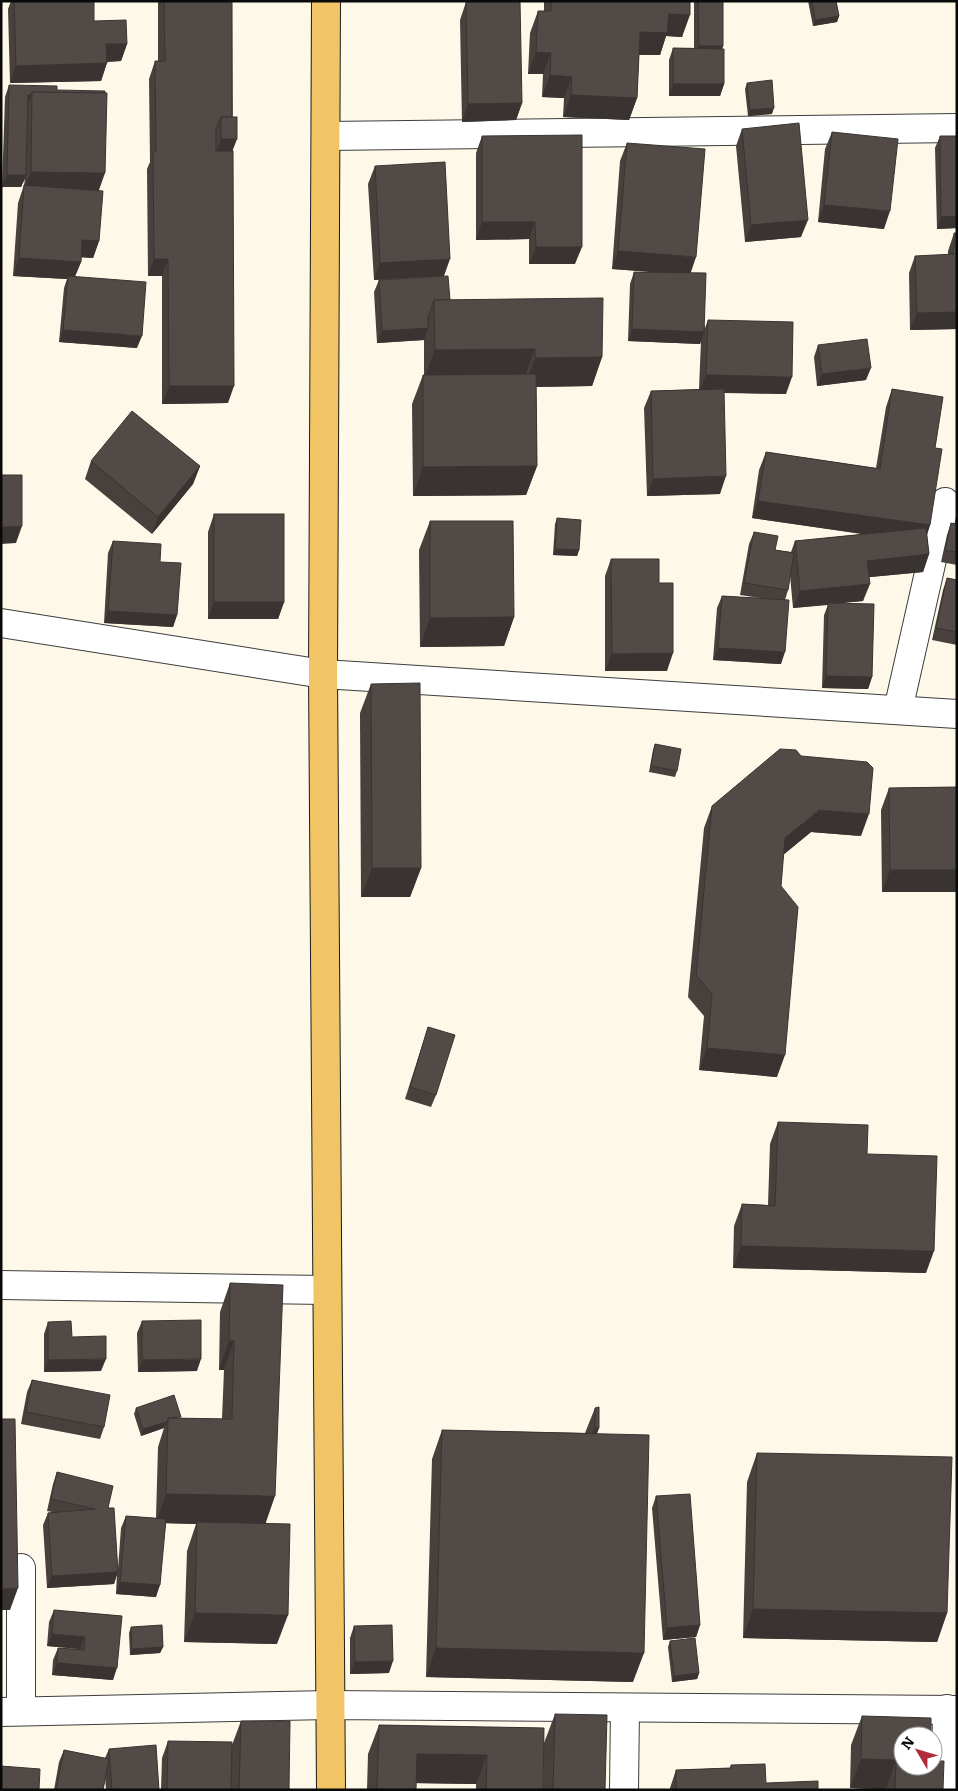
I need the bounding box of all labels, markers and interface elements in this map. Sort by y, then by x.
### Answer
north arrow [893,1726,943,1776]
text: N [895,1731,919,1753]

